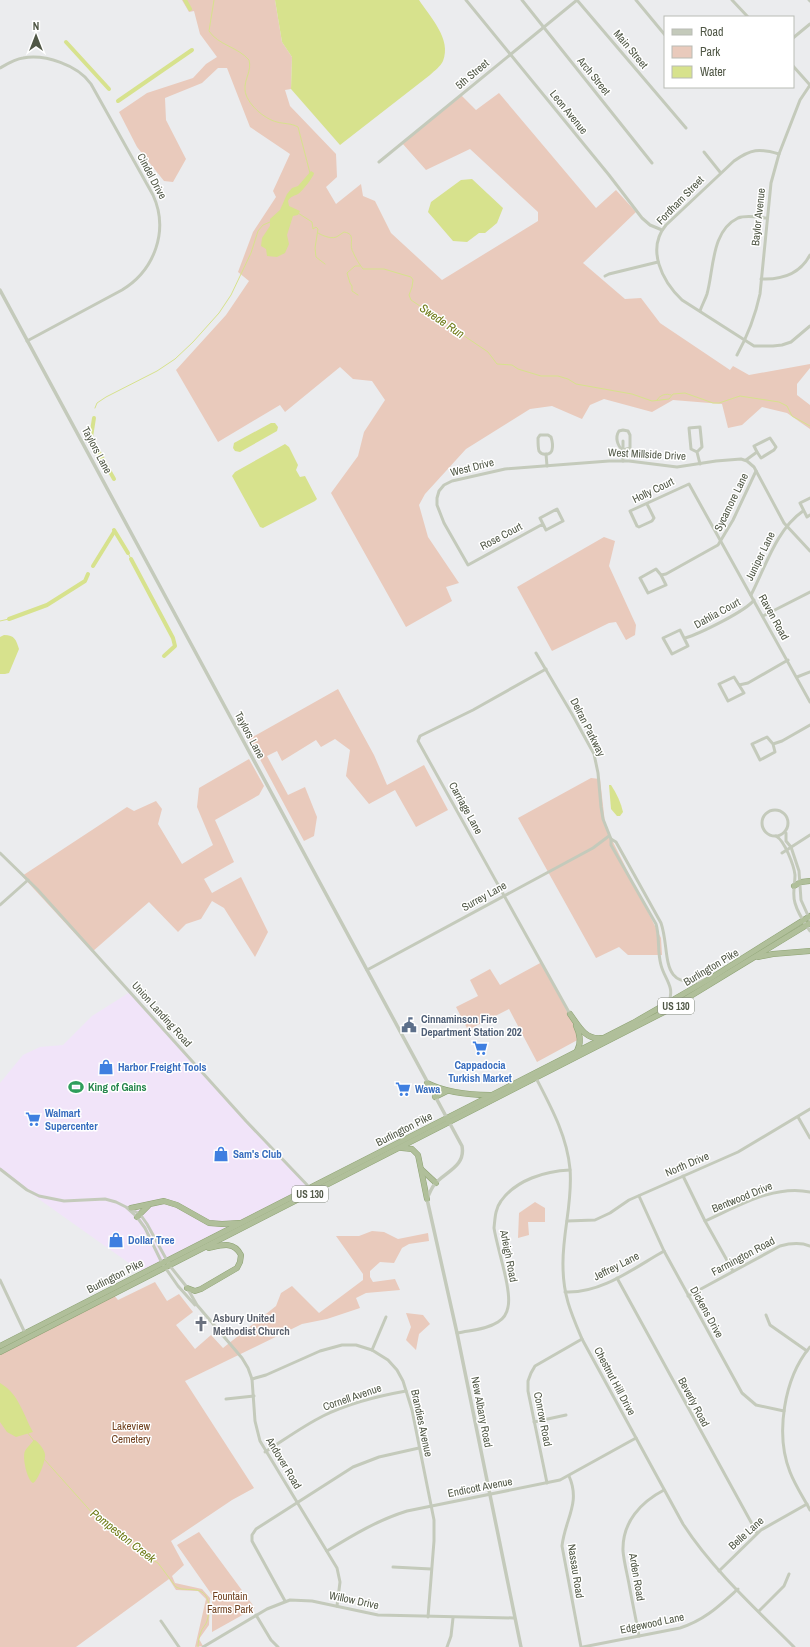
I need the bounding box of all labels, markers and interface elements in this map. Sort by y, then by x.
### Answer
north arrow [16,16,56,56]
legend [664,16,794,88]
text: N [33,19,39,33]
text: Road [700,24,724,40]
street label: Main Street [611,27,652,72]
text: Park [700,44,720,60]
street label: Arch Street [574,53,614,98]
street label: 5th Street [453,56,492,92]
text: Water [700,64,727,80]
street label: Leon Avenue [547,87,591,137]
street label: Cindel Drive [134,151,170,201]
street label: Fordham Street [653,172,707,227]
street label: Baylor Avenue [748,187,768,247]
water label: Swede Run [416,300,468,342]
street label: Taylors Lane [79,424,115,476]
street label: West Millside Drive [608,445,686,463]
street label: West Drive [449,455,495,479]
street label: Sycamore Lane [711,471,751,533]
street label: Holly Court [630,474,677,506]
street label: Rose Court [478,519,525,553]
street label: Juniper Lane [742,529,778,583]
street label: Raven Road [756,592,792,642]
street label: Dahlia Court [691,594,743,631]
street label: Delran Parkway [567,695,609,759]
street label: Taylors Lane [232,709,268,761]
street label: Carriage Lane [446,779,486,837]
street label: Surrey Lane [459,878,509,914]
street label: Burlington Pike [681,945,741,989]
street label: Union Landing Road [129,978,195,1050]
road number: US 130 [658,998,694,1014]
place label: Cinnaminson Fire Department Station 202 [421,1012,522,1039]
public building icon: Cinnaminson Fire Department Station 202 [400,1016,418,1034]
supermarket icon: Cappadocia Turkish Market [471,1039,489,1057]
shop icon: Harbor Freight Tools [97,1058,115,1076]
place label: Cappadocia Turkish Market [448,1058,512,1085]
place label: Harbor Freight Tools [118,1060,207,1074]
sports icon: King of Gains [67,1078,85,1096]
place label: King of Gains [88,1080,147,1094]
supermarket icon: Wawa [394,1080,412,1098]
place label: Wawa [415,1082,440,1096]
place label: Walmart Supercenter [45,1106,98,1133]
street label: Burlington Pike [373,1109,435,1149]
supermarket icon: Walmart Supercenter [24,1110,42,1128]
shop icon: Sam's Club [212,1145,230,1163]
place label: Sam's Club [233,1147,282,1161]
street label: North Drive [663,1149,711,1179]
street label: Bentwood Drive [710,1178,774,1216]
road number: US 130 [292,1186,328,1202]
street label: Arleigh Road [497,1228,521,1283]
shop icon: Dollar Tree [107,1231,125,1249]
place label: Dollar Tree [128,1233,175,1247]
street label: Farmington Road [709,1233,777,1279]
street label: Jeffrey Lane [591,1249,641,1283]
street label: Burlington Pike [84,1256,146,1296]
street label: Dickens Drive [687,1284,727,1340]
place label: Asbury United Methodist Church [213,1311,290,1338]
church icon: Asbury United Methodist Church [192,1315,210,1333]
street label: Chestnut Hill Drive [591,1344,639,1418]
street label: New Albany Road [468,1375,496,1449]
street label: Beverly Road [675,1375,713,1429]
street label: Cornell Avenue [321,1380,383,1414]
street label: Brandies Avenue [408,1388,436,1458]
street label: Conrow Road [531,1391,555,1447]
park label: Lakeview Cemetery [111,1419,151,1446]
street label: Andover Road [263,1434,305,1491]
street label: Endicott Avenue [446,1474,514,1500]
water label: Pompeston Creek [87,1505,160,1567]
street label: Belle Lane [725,1514,767,1552]
street label: Nassau Road [565,1543,587,1599]
street label: Arden Road [626,1551,648,1602]
street label: Willow Drive [328,1588,380,1612]
park label: Fountain Farms Park [207,1589,254,1616]
street label: Edgewood Lane [619,1609,685,1637]

